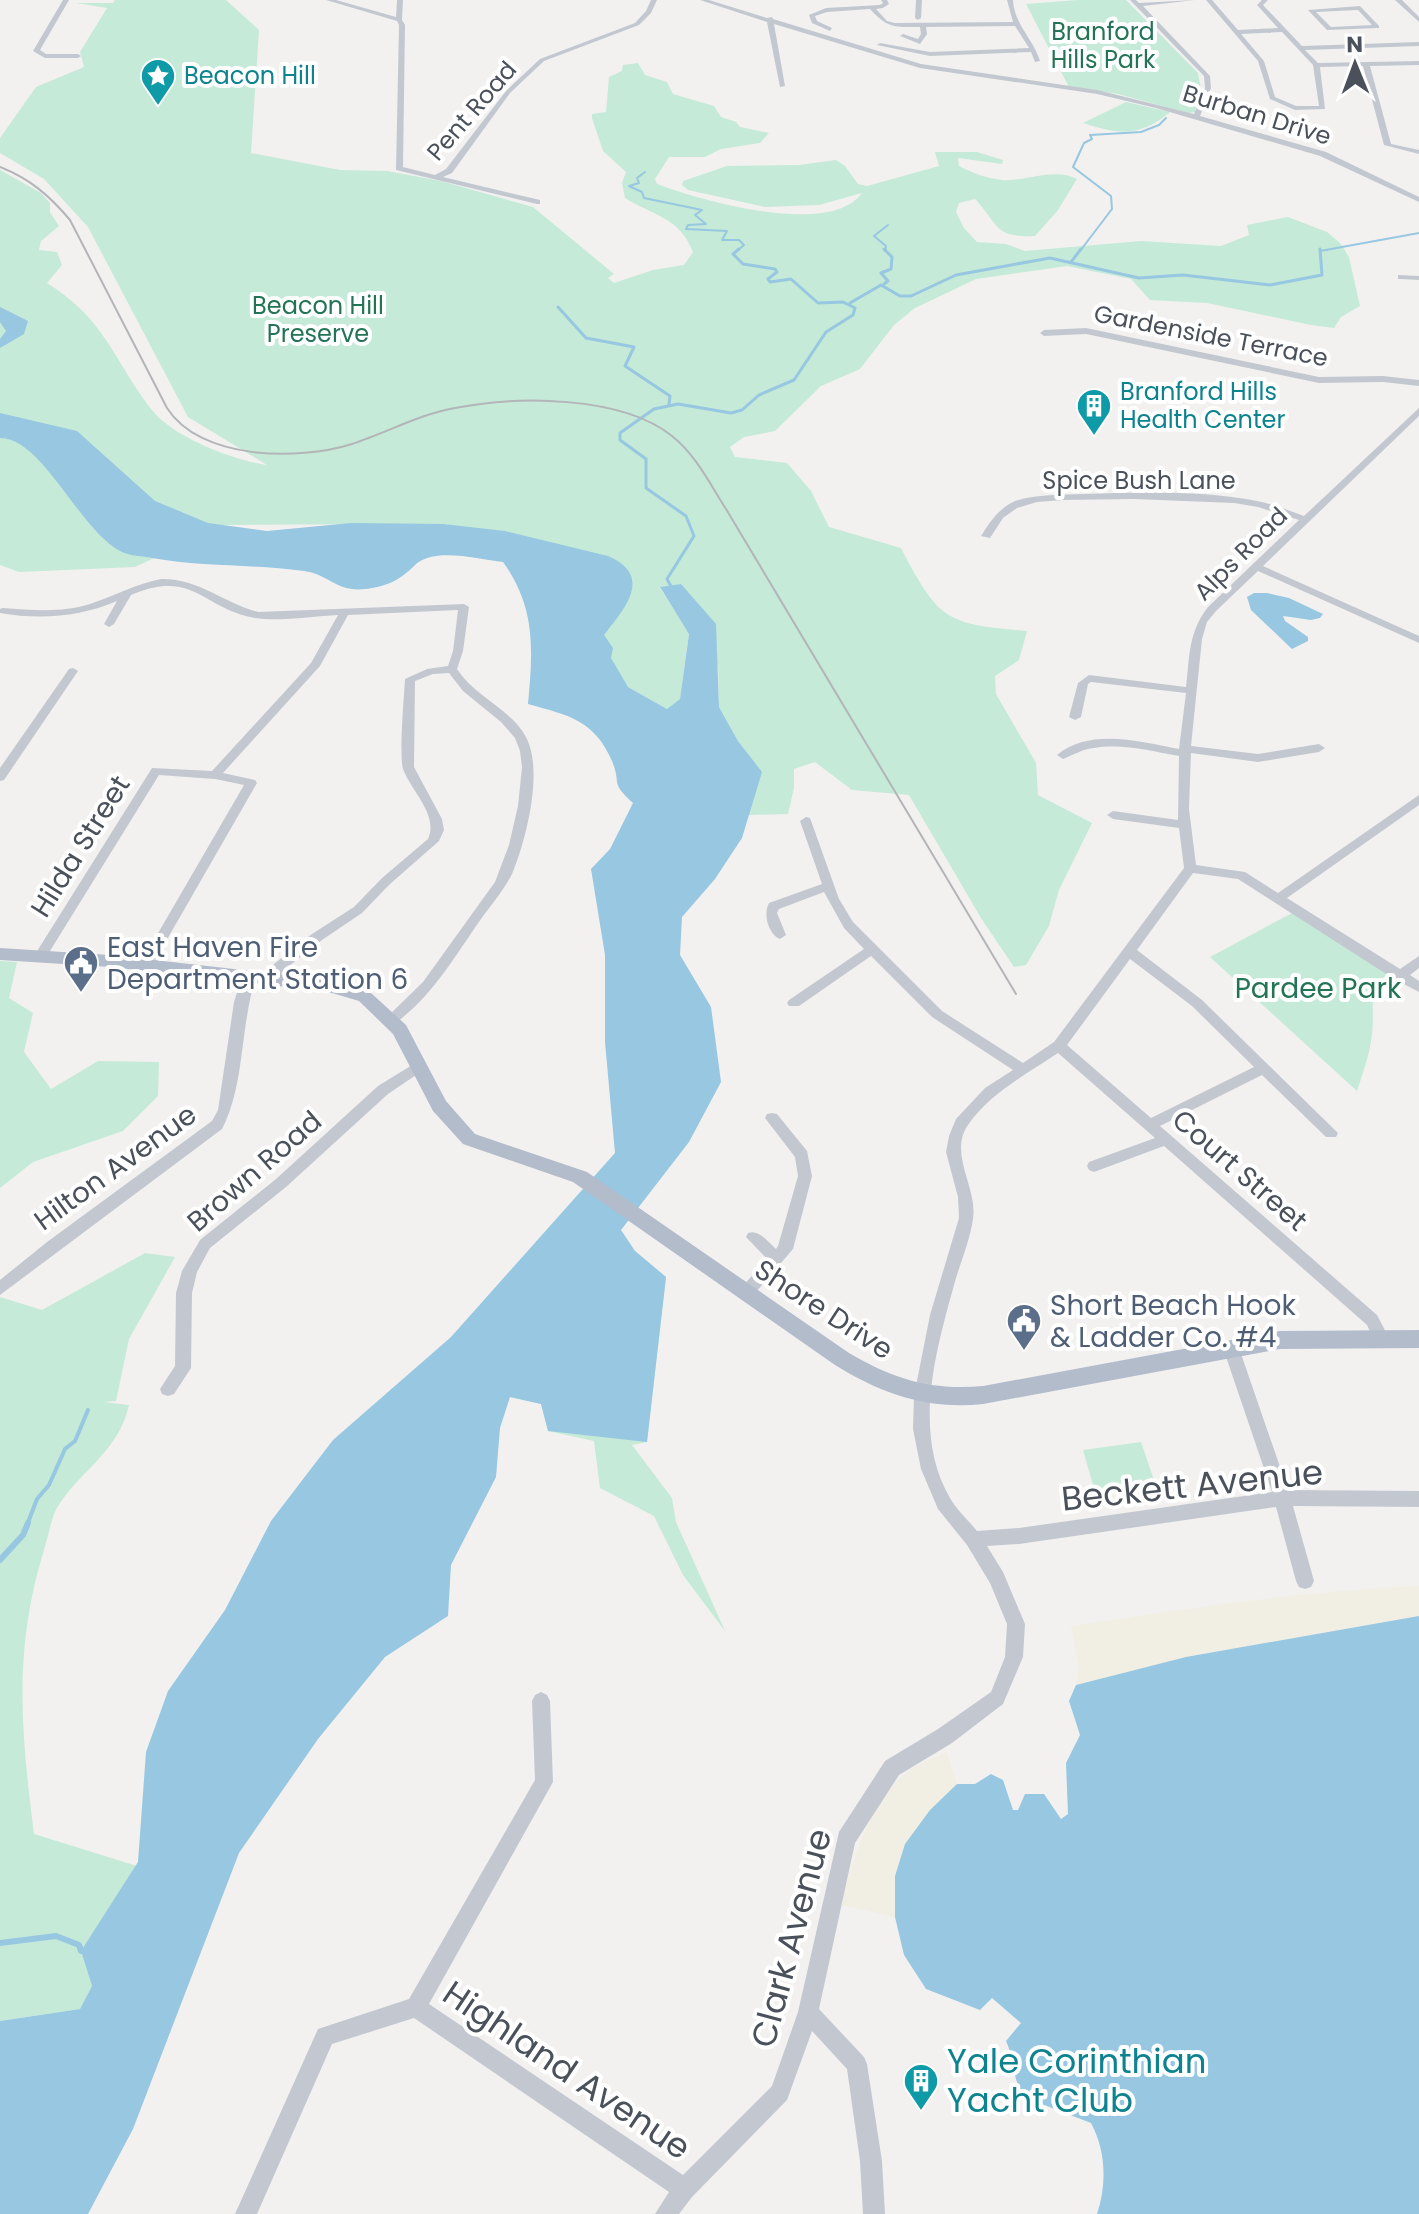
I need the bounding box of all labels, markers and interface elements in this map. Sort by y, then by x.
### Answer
park label: Branford Hills Park [1051,15,1156,76]
north arrow [1315,24,1395,104]
text: N [1346,29,1363,60]
street label: Pent Road [419,54,524,167]
place icon: Beacon Hill [139,57,177,107]
place label: Beacon Hill [184,59,316,92]
street label: Burban Drive [1179,76,1335,153]
park label: Beacon Hill Preserve [252,289,384,350]
street label: Gardenside Terrace [1091,297,1331,374]
place label: Branford Hills Health Center [1120,375,1286,436]
building icon: Branford Hills Health Center [1075,387,1113,437]
street label: Spice Bush Lane [1042,464,1236,497]
street label: Alps Road [1187,500,1295,608]
street label: Hilda Street [21,768,139,925]
place label: East Haven Fire Department Station 6 [107,928,408,999]
public building icon: East Haven Fire Department Station 6 [62,944,100,994]
park label: Pardee Park [1235,969,1402,1008]
street label: Hilton Avenue [26,1095,204,1240]
street label: Court Street [1164,1101,1316,1240]
street label: Brown Road [179,1102,330,1241]
street label: Shore Drive [747,1250,901,1369]
place label: Short Beach Hook & Ladder Co. #4 [1050,1286,1296,1357]
public building icon: Short Beach Hook & Ladder Co. #4 [1005,1302,1043,1352]
street label: Beckett Avenue [1059,1447,1325,1523]
street label: Clark Avenue [739,1823,843,2053]
street label: Highland Avenue [434,1969,700,2171]
place label: Yale Corinthian Yacht Club [947,2037,1206,2124]
building icon: Yale Corinthian Yacht Club [902,2062,940,2112]

